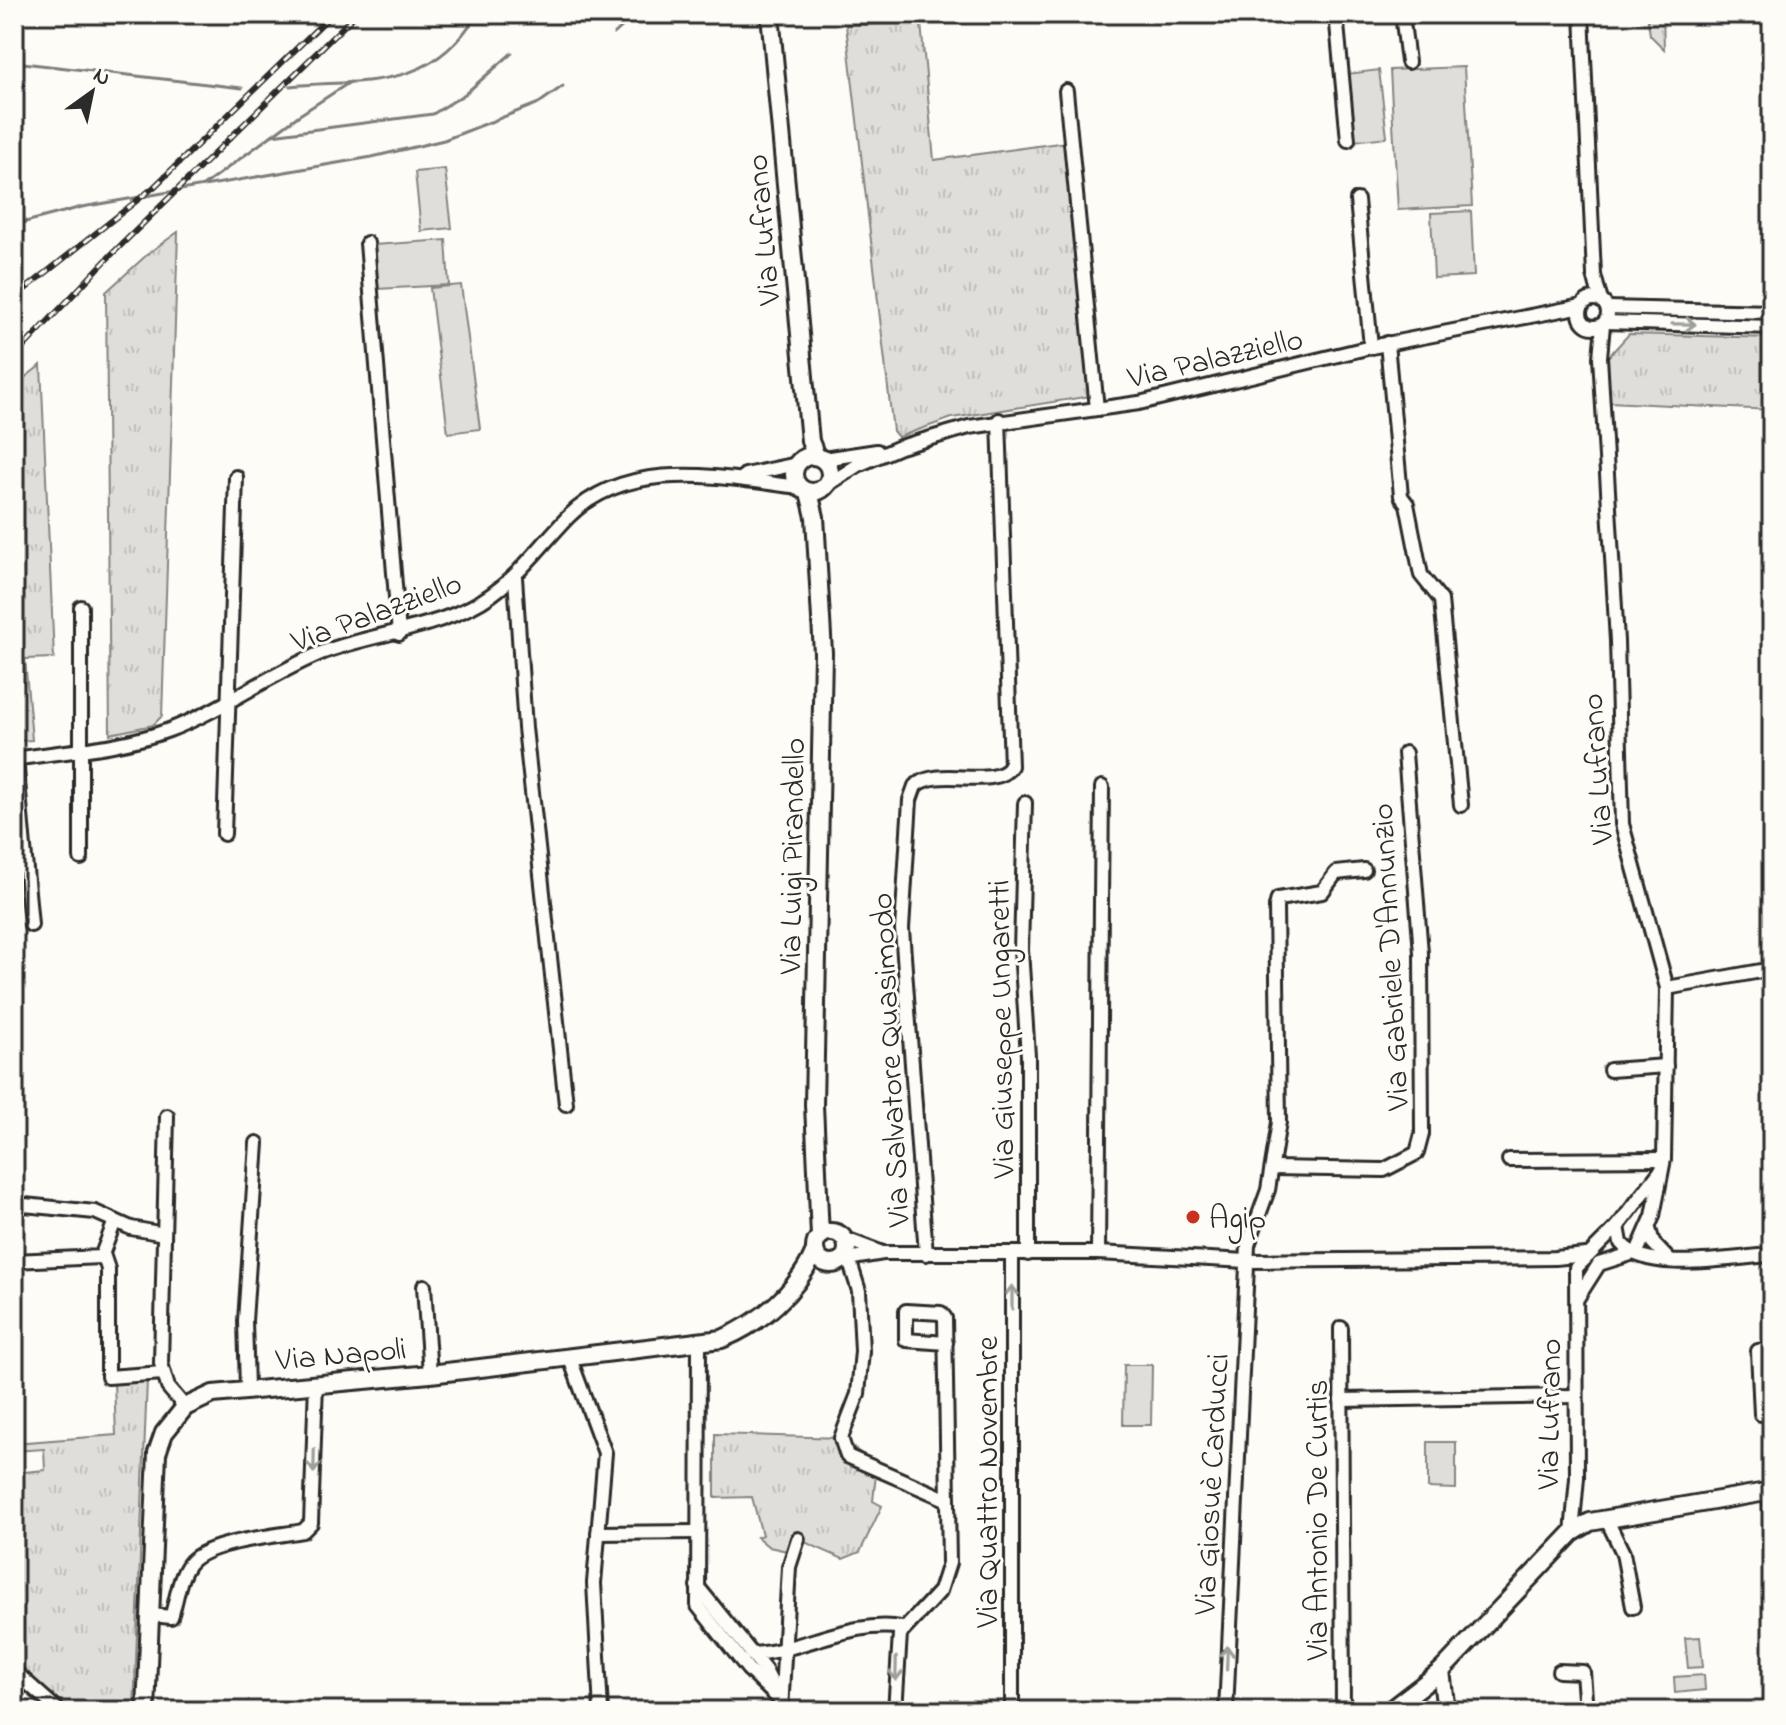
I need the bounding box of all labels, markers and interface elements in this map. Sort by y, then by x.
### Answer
north arrow [52,52,132,132]
text: N [86,60,116,95]
street label: Via Lufrano [735,152,796,308]
street label: Via Palazziello [1123,317,1308,404]
one-way arrow [1670,317,1697,332]
street label: Via Palazziello [284,562,469,667]
street label: Via Lufrano [1571,692,1628,847]
street label: Via Luigi Pirandello [769,737,820,976]
street label: Via Gabriele D'Annunzio [1361,802,1424,1113]
street label: Via Giuseppe Ungaretti [977,879,1030,1180]
street label: Via Salvatore Quasimodo [860,892,925,1229]
place label: Agip [1209,1197,1266,1244]
marker: Agip [1184,1208,1202,1226]
one-way arrow [1004,1284,1020,1311]
street label: Via Napoli [273,1327,409,1386]
street label: Via Quattro Novembre [966,1335,1013,1629]
street label: Via Lufrano [1527,1338,1576,1491]
street label: Via Giosuè Carducci [1183,1352,1244,1617]
street label: Via Antonio De Curtis [1296,1379,1343,1662]
one-way arrow [306,1447,322,1474]
one-way arrow [1219,1645,1234,1672]
one-way arrow [888,1655,904,1682]

